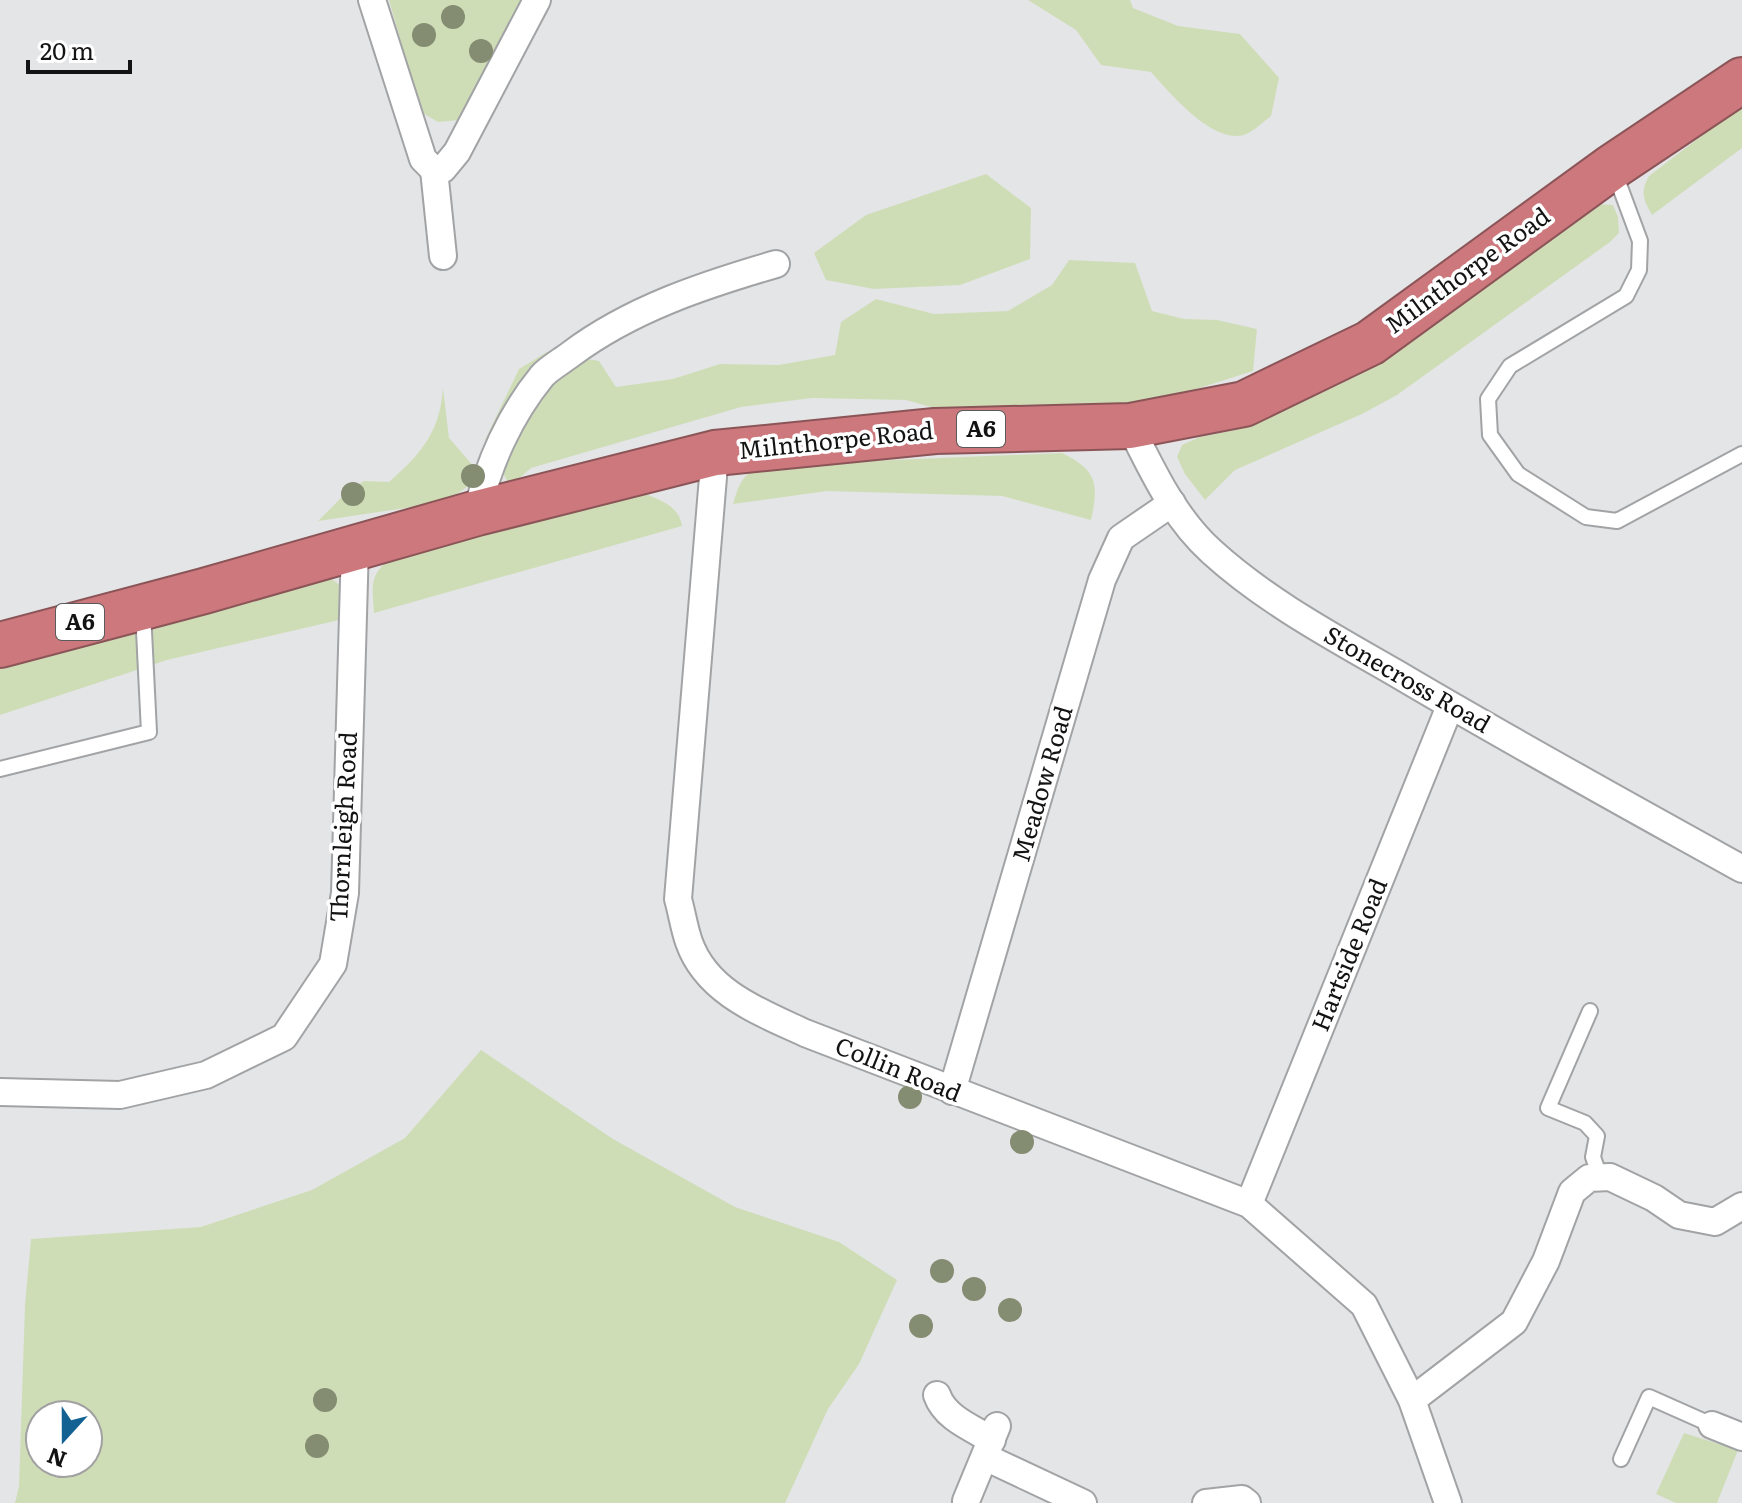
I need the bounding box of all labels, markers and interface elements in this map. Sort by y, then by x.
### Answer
scale bar [28,24,130,74]
text: 20 m [40,32,94,67]
street label: Milnthorpe Road [1377,197,1556,341]
street label: Milnthorpe Road [737,411,935,466]
road number: A6 [957,411,1005,447]
road number: A6 [56,604,104,640]
street label: Stonecross Road [1318,616,1498,740]
street label: Meadow Road [1002,701,1080,865]
street label: Thornleigh Road [319,730,364,923]
street label: Hartside Road [1301,872,1394,1036]
street label: Collin Road [831,1026,968,1109]
north arrow [24,1399,104,1479]
text: N [42,1440,71,1478]

